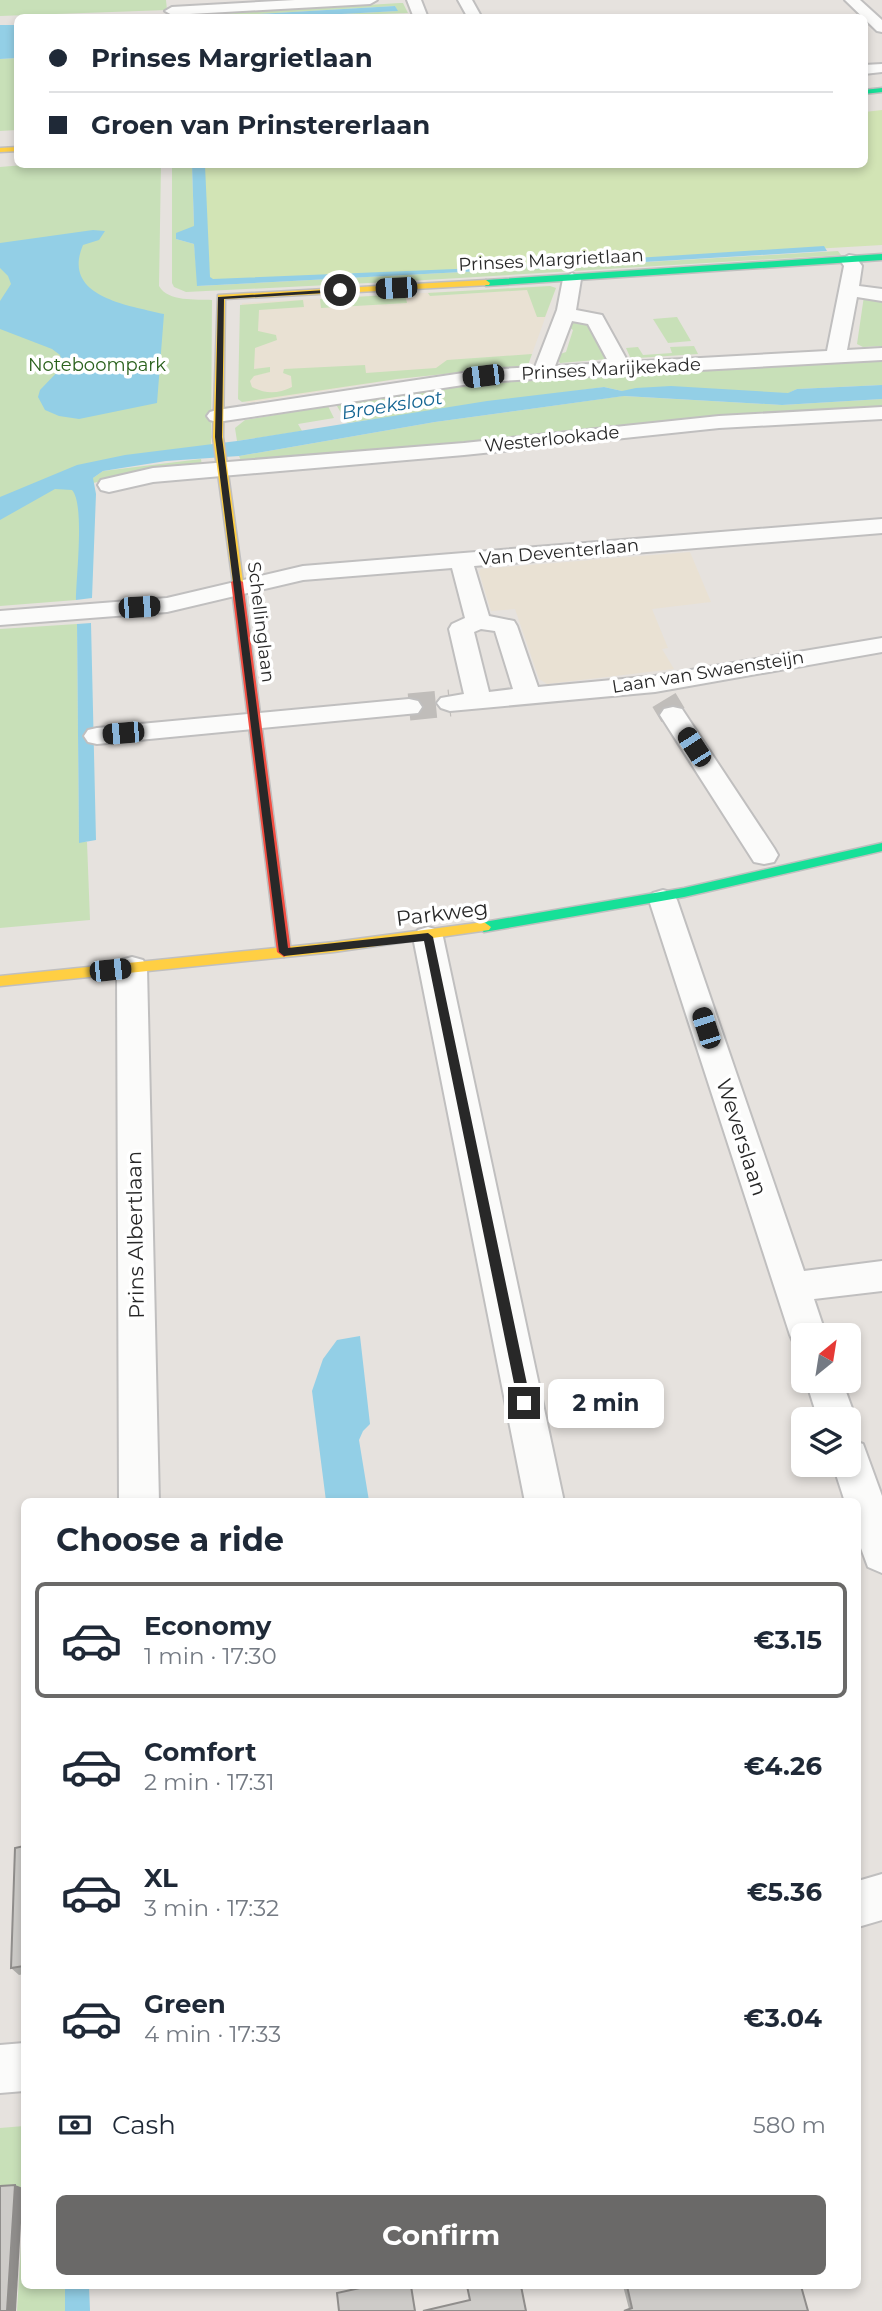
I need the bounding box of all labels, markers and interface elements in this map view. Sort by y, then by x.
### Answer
text: Prinses Margrietlaan [91,42,373,74]
text: Groen van Prinstererlaan [91,109,430,141]
street label: Prinses Margrietlaan [458,244,644,276]
route start [324,274,356,306]
car [375,276,418,300]
street label: Prinses Marijkekade [521,353,702,385]
park label: Noteboompark [28,354,166,376]
car [461,363,506,389]
water label: Broeksloot [340,386,444,424]
street label: Westerlookade [484,421,621,457]
street label: Van Deventerlaan [478,534,640,570]
street label: Schellinglaan [243,560,279,684]
car [118,595,161,619]
street label: Laan van Swaensteijn [610,646,806,698]
car [102,721,145,745]
car [674,724,715,770]
street label: Parkweg [395,895,489,931]
car [89,957,132,983]
car [690,1005,723,1051]
street label: Weverslaan [711,1075,773,1199]
street label: Prins Albertlaan [121,1151,149,1319]
north arrow [791,1323,861,1393]
map controls [791,1323,861,1477]
callout: 2 min [548,1378,664,1428]
route end [508,1387,540,1419]
text: 2 min [572,1389,640,1417]
button: layers [791,1407,861,1477]
text: Choose a ride [56,1520,284,1559]
icon: car [60,1609,123,1672]
text: Economy [144,1610,271,1642]
text: €3.15 [753,1624,822,1656]
text: 1 min · 17:30 [144,1642,277,1670]
icon: car [60,1735,123,1798]
text: Comfort [144,1736,256,1768]
text: €4.26 [744,1750,822,1782]
text: 2 min · 17:31 [144,1768,275,1796]
icon: car [60,1861,123,1924]
text: XL [144,1862,178,1894]
text: €5.36 [747,1876,822,1908]
text: 3 min · 17:32 [144,1894,279,1922]
icon: car [60,1987,123,2050]
text: Green [144,1988,226,2020]
text: €3.04 [743,2002,822,2034]
text: 4 min · 17:33 [144,2020,281,2048]
icon: cash [56,2106,94,2144]
text: Cash [112,2109,176,2141]
text: 580 m [753,2111,826,2139]
button: Confirm [56,2195,826,2275]

